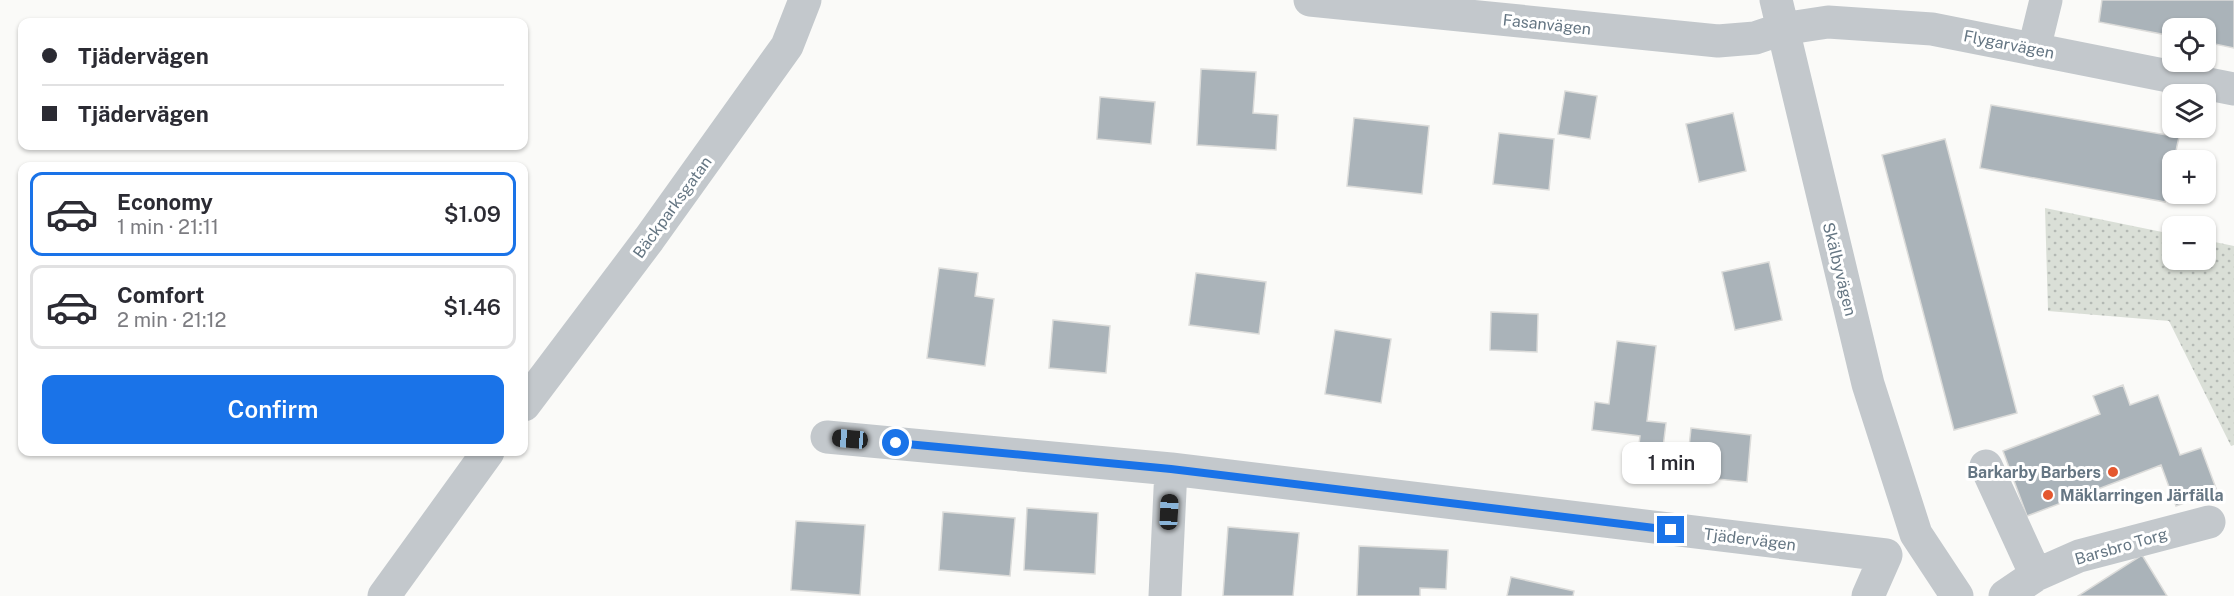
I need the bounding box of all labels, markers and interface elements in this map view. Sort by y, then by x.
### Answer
street label: Fasanvägen [1502,10,1592,39]
map controls [2162,18,2216,270]
button: locate [2162,18,2216,72]
street label: Flygarvägen [1962,26,2056,63]
text: Tjädervägen [78,43,209,69]
button: layers [2162,84,2216,138]
text: Tjädervägen [78,101,209,127]
button: + [2162,150,2216,204]
street label: Bäckparksgatan [629,153,716,262]
icon: car [45,187,99,241]
text: Economy [117,189,213,215]
text: $1.09 [444,201,501,227]
text: 1 min · 21:11 [117,215,219,239]
button: − [2162,216,2216,270]
street label: Skälbyvägen [1819,220,1860,318]
icon: car [45,280,99,334]
text: Comfort [117,282,204,308]
text: $1.46 [443,294,501,320]
text: 2 min · 21:12 [117,308,227,332]
button: Confirm [42,375,504,444]
car [831,428,869,450]
route start [882,429,909,456]
callout: 1 min [1622,443,1720,485]
text: 1 min [1648,451,1695,475]
place label: Barkarby Barbers [1967,463,2101,482]
marker: Barkarby Barbers [2106,465,2120,479]
place label: Mäklarringen Järfälla [2060,486,2224,505]
marker: Mäklarringen Järfälla [2041,488,2055,502]
car [1159,494,1179,530]
route end [1657,516,1684,543]
street label: Tjädervägen [1703,524,1797,555]
street label: Barsbro Torg [2072,524,2170,569]

